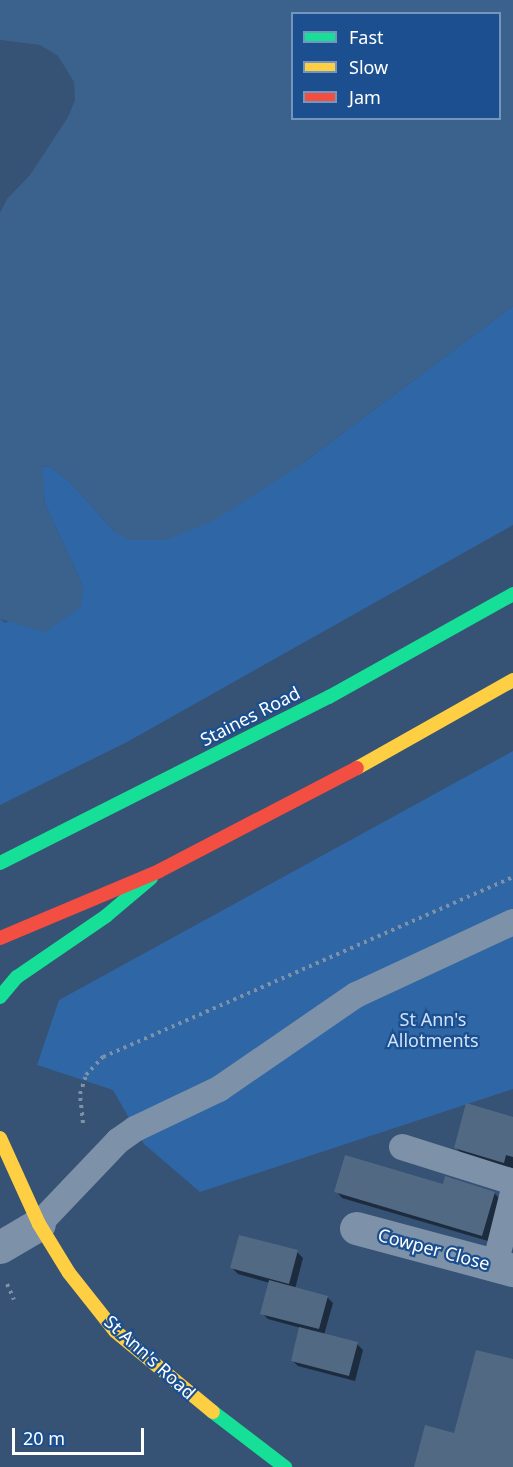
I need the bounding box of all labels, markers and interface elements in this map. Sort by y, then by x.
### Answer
legend [291,12,501,120]
text: Fast [349,25,384,49]
text: Slow [349,55,388,79]
text: Jam [349,85,381,109]
street label: Staines Road [197,682,303,750]
park label: St Ann's Allotments [387,1009,479,1052]
street label: Cowper Close [376,1224,492,1274]
street label: St Ann's Road [100,1311,200,1403]
scale bar [15,1416,147,1454]
text: 20 m [23,1426,65,1450]

